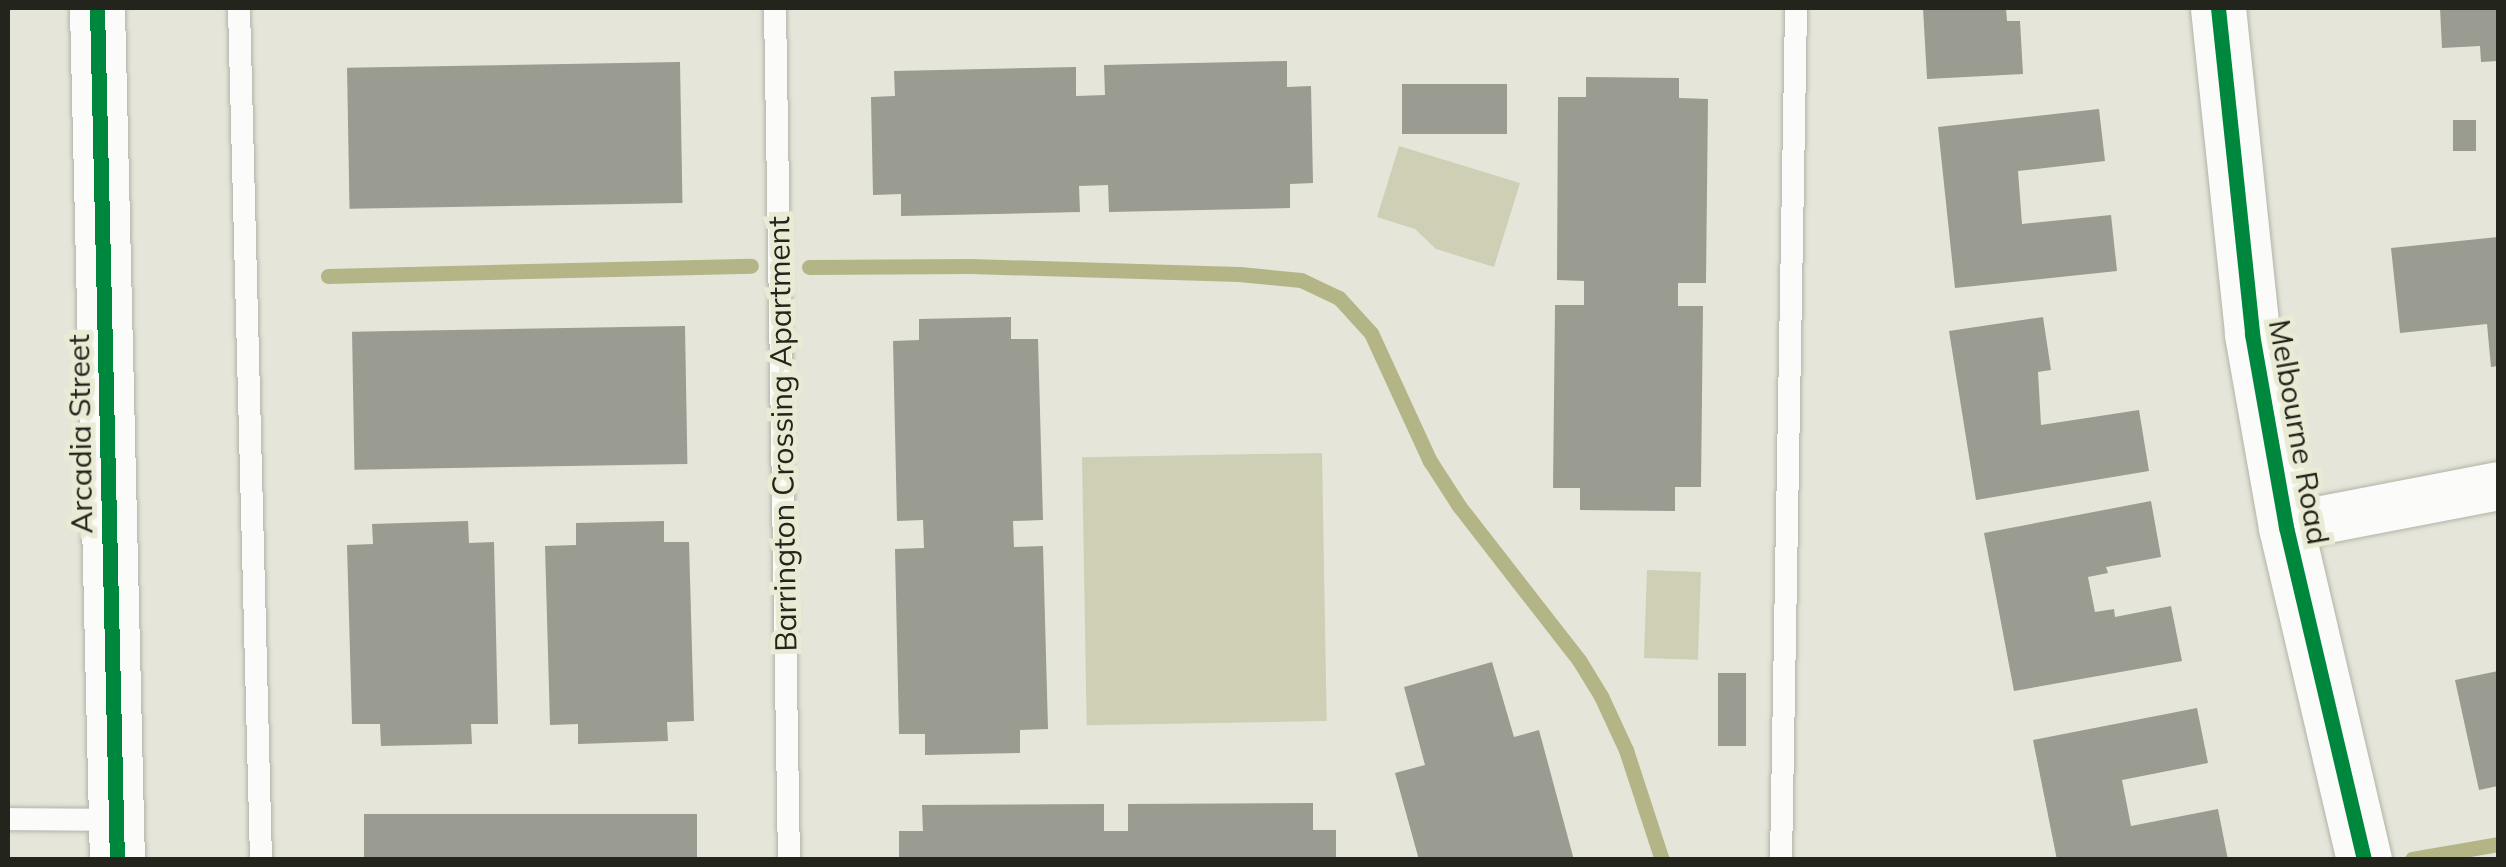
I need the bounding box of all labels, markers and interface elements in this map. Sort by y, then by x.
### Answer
street label: Barrington Crossing Apartment [760,216,804,652]
street label: Melbourne Road [2261,317,2337,547]
street label: Arcadia Street [60,334,100,534]

